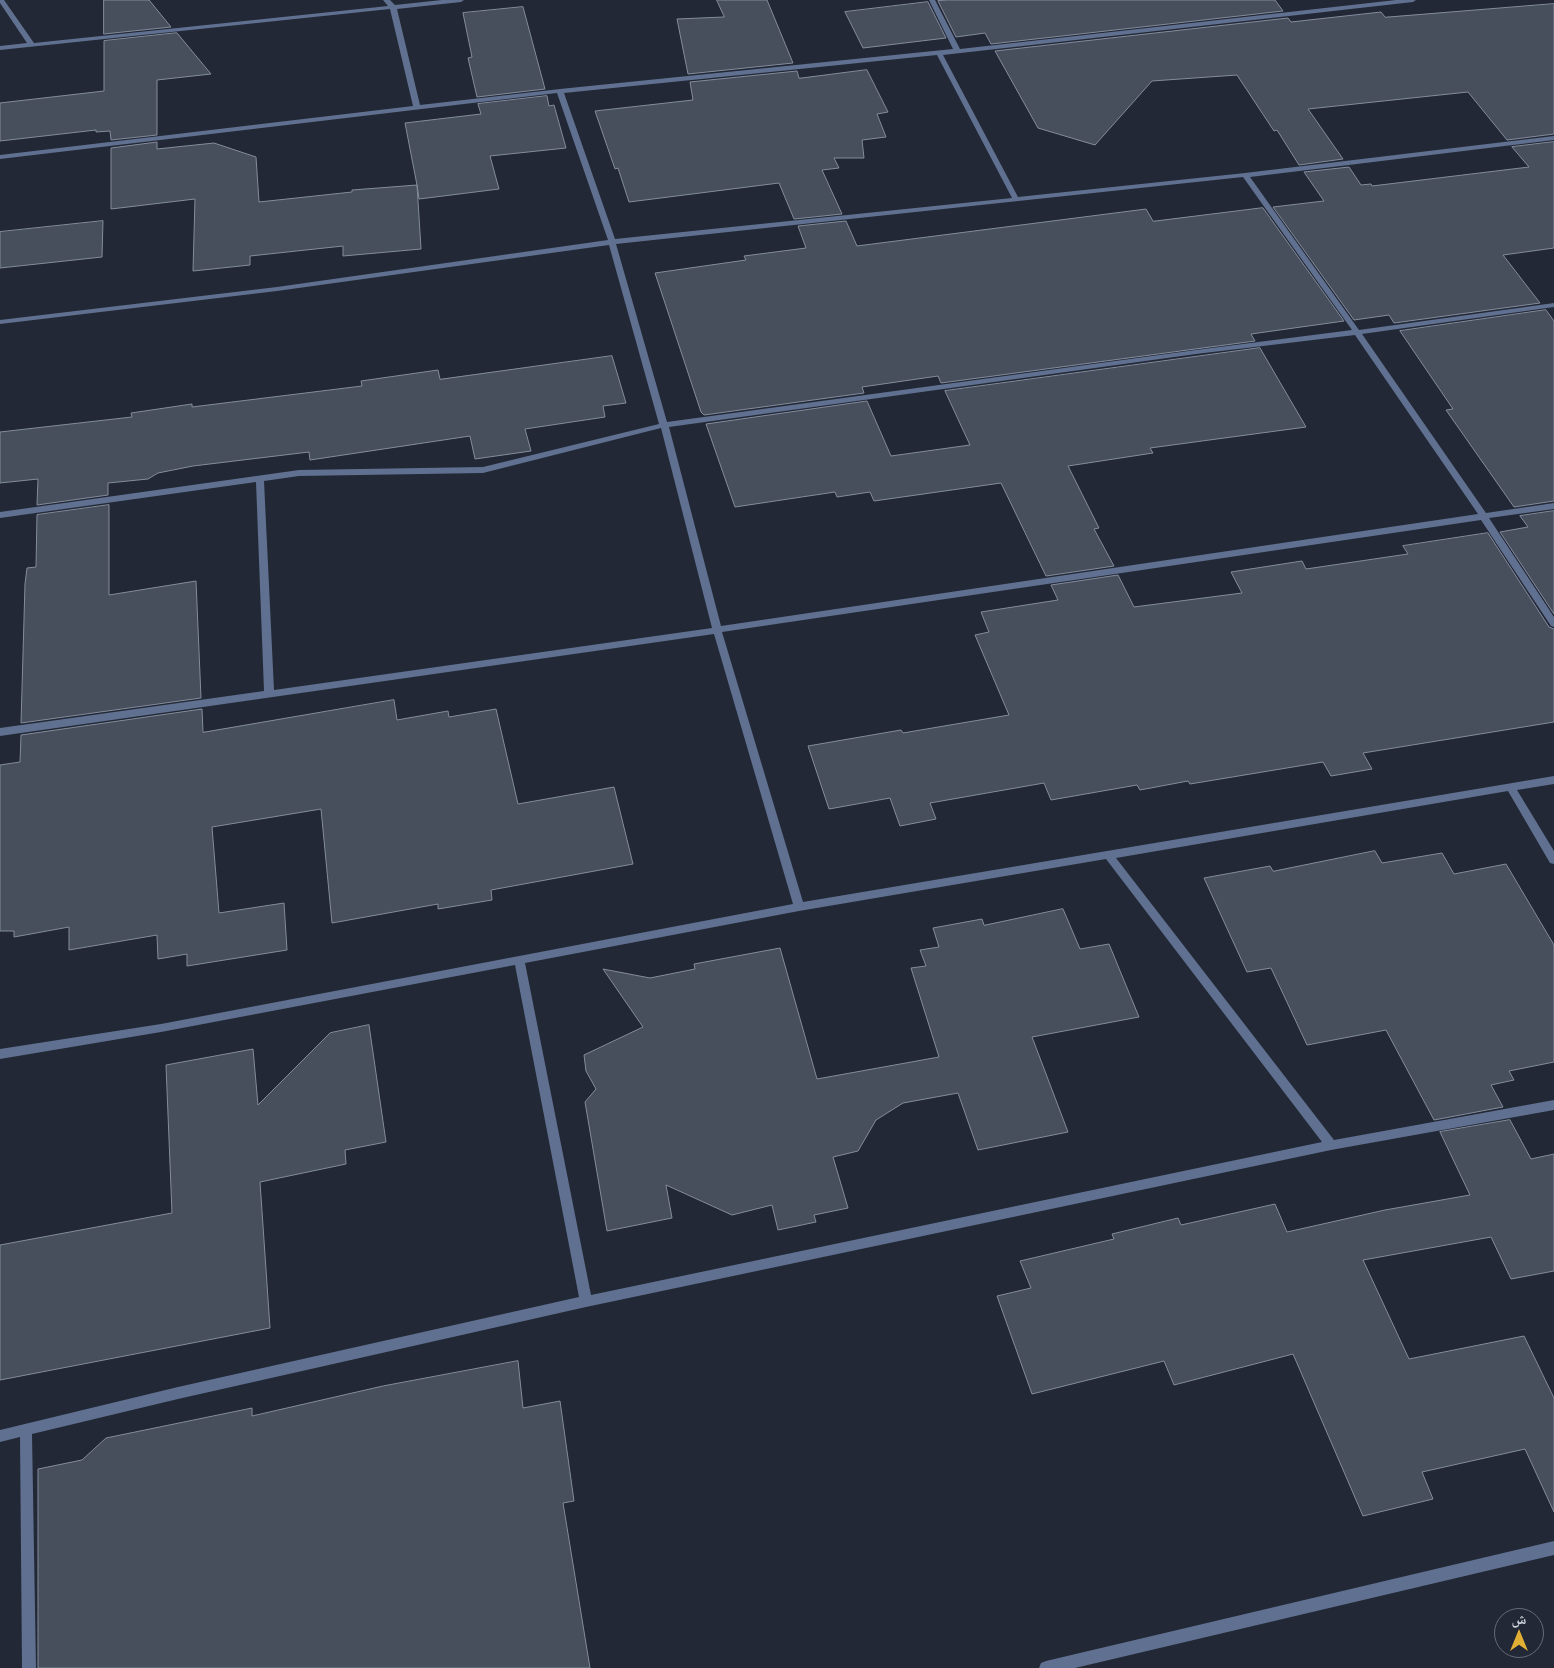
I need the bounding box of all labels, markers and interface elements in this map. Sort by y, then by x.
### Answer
north arrow [1494,1608,1544,1658]
text: ش [1512,1610,1526,1628]

